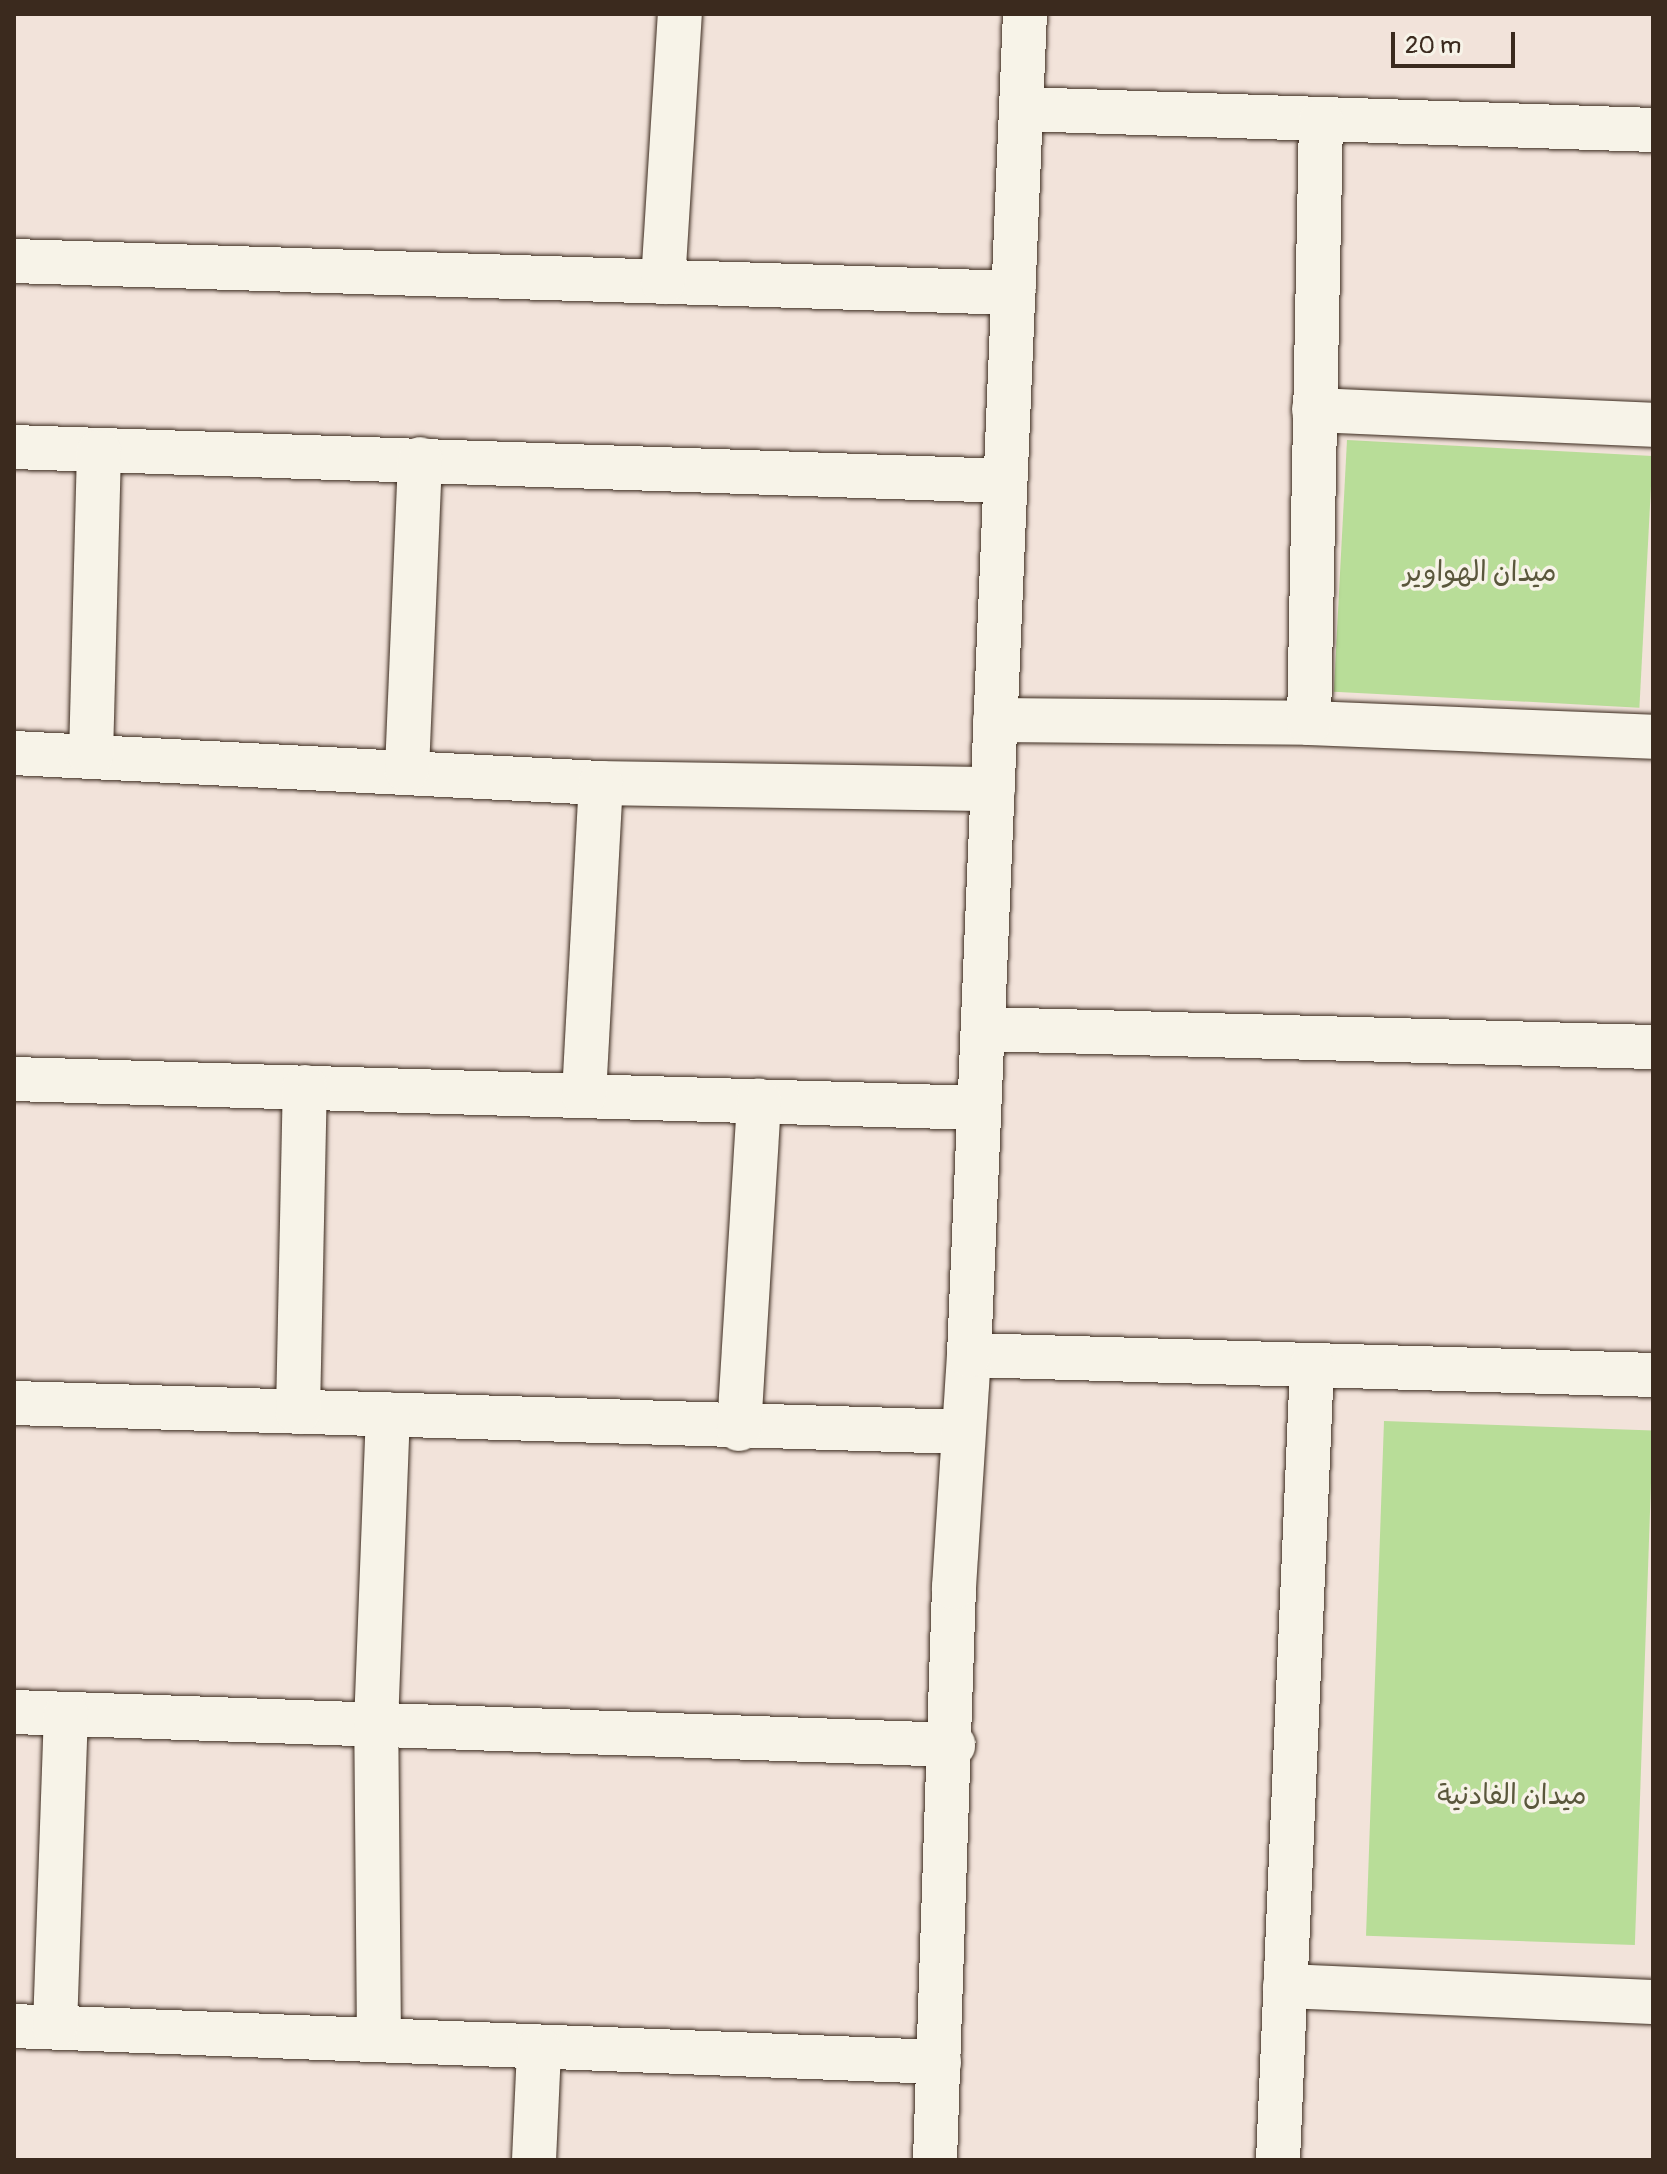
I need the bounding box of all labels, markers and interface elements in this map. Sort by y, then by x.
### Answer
scale bar [1395,16,1519,66]
text: 20 m [1405,31,1461,60]
park label: ميدان الهواوير [1403,556,1557,590]
park label: ميدان الفادنية [1437,1779,1587,1813]

